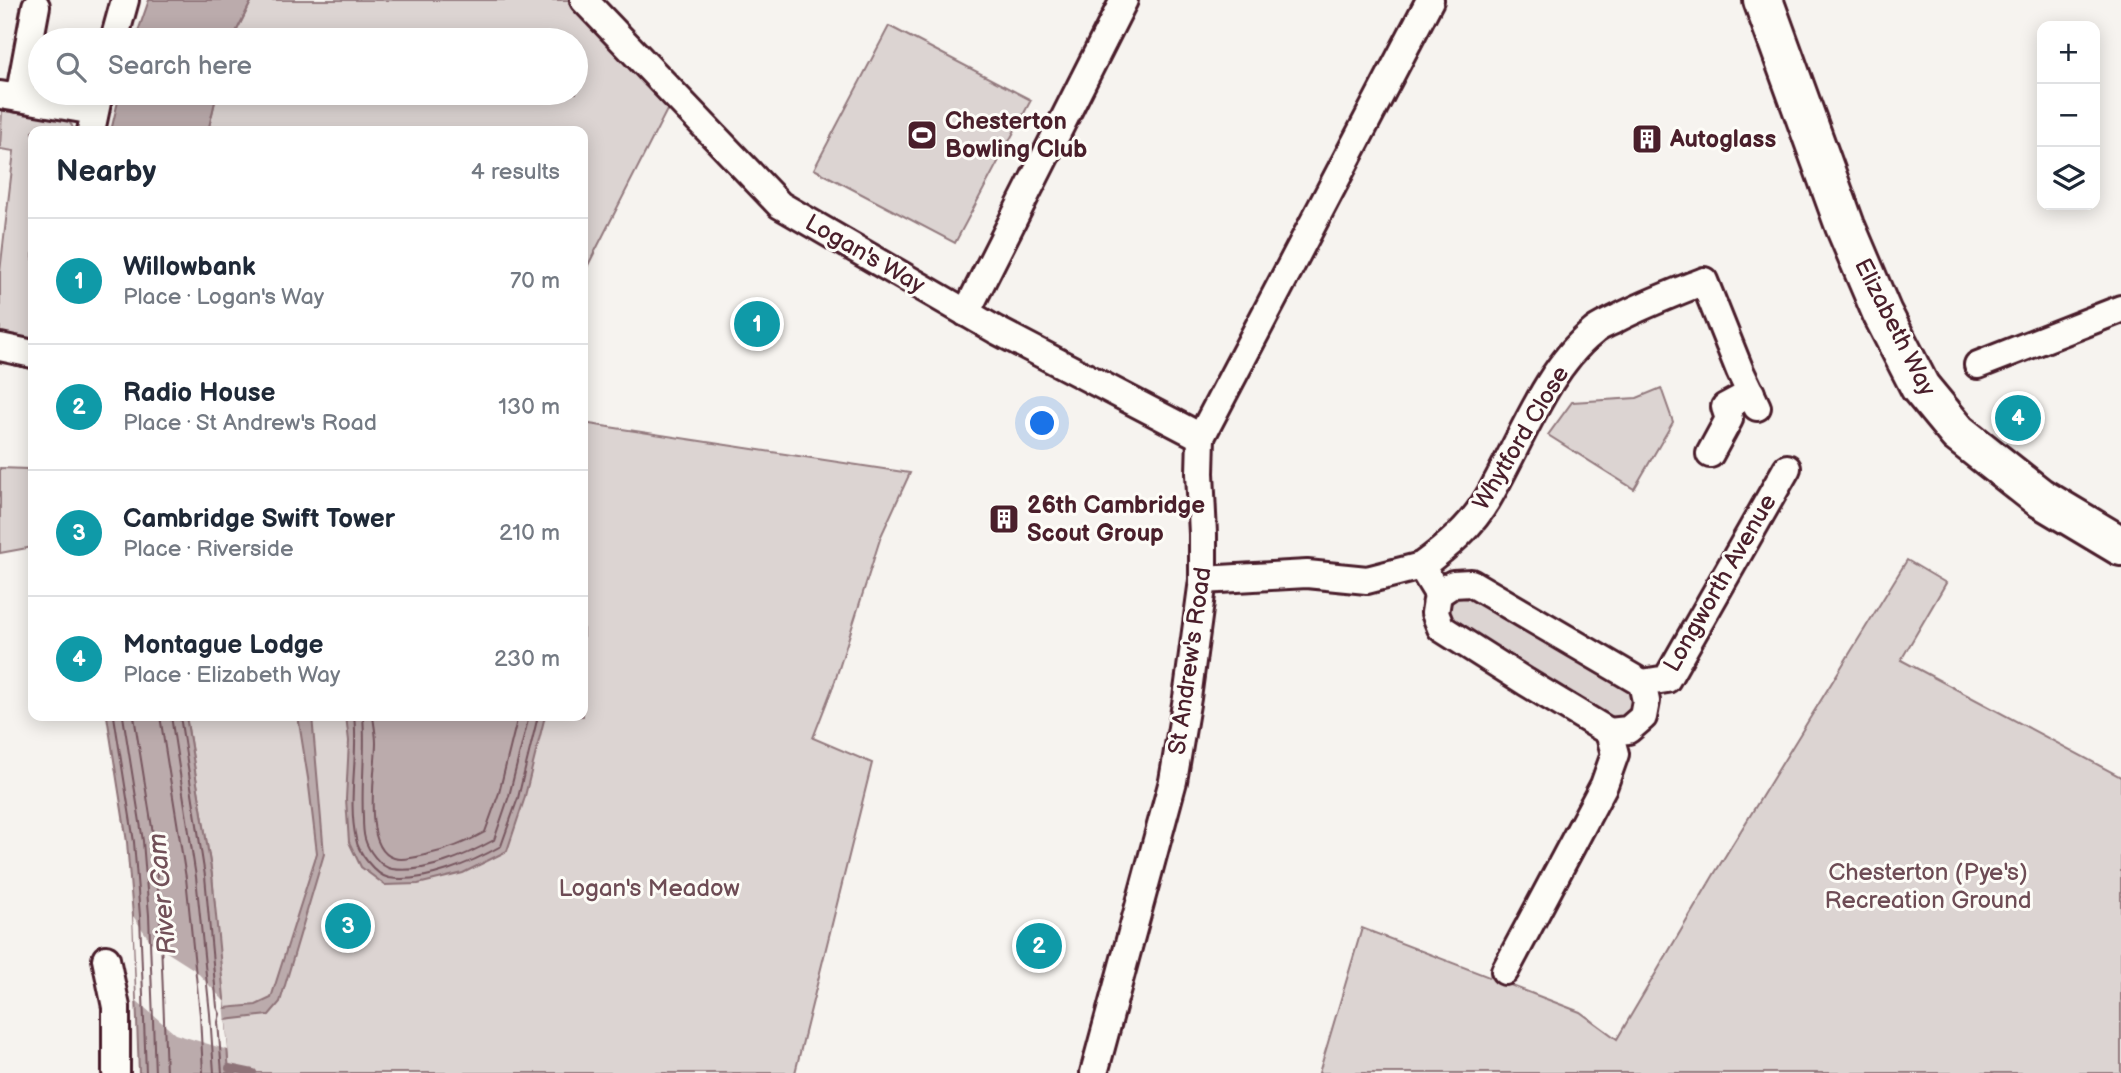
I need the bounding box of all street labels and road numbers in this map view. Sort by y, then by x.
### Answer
street label: Logan's Way [800,208,930,300]
street label: Elizabeth Way [1848,253,1942,401]
street label: Whytford Close [1467,361,1575,515]
street label: Longworth Avenue [1657,489,1783,677]
street label: St Andrew's Road [1162,565,1218,757]

